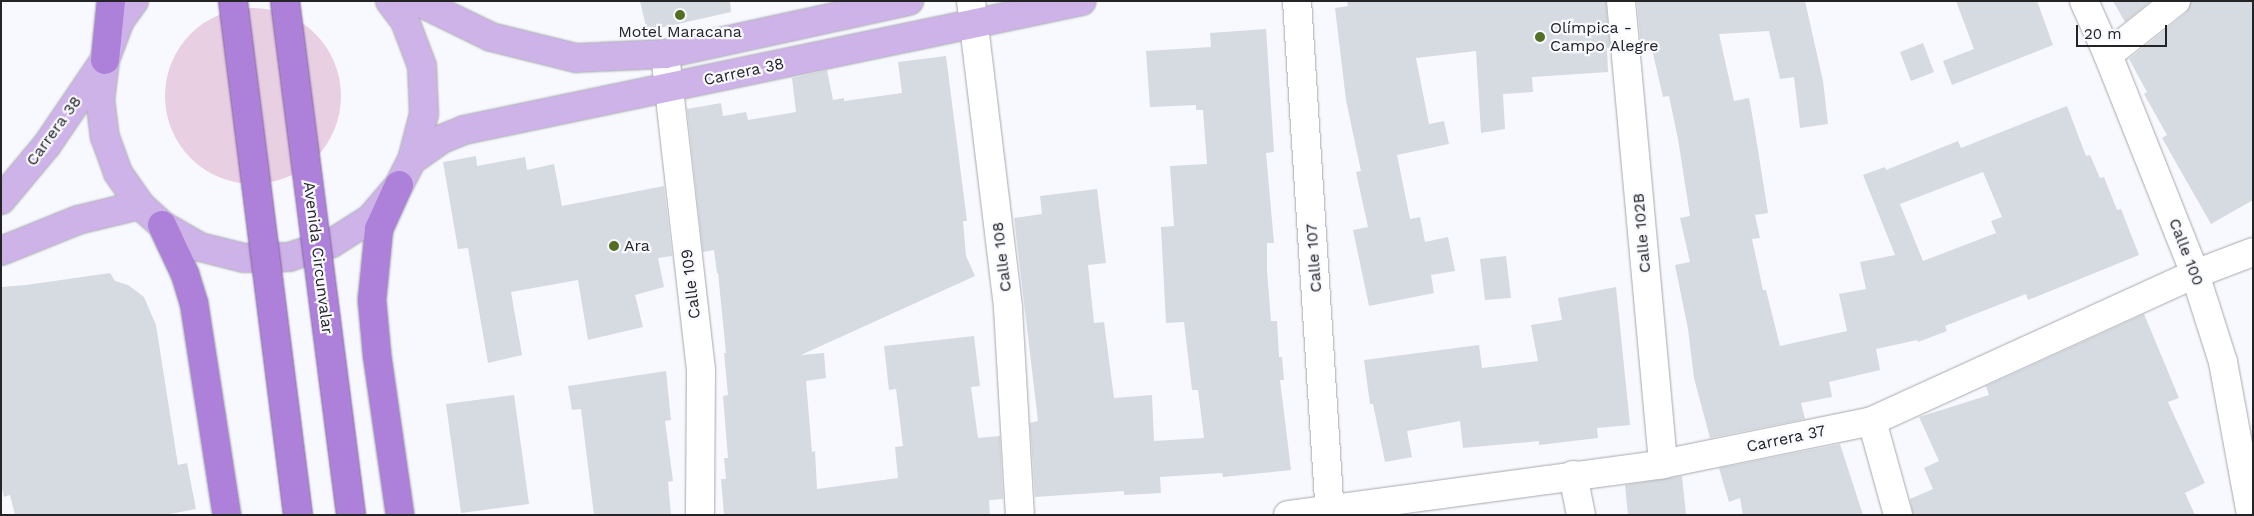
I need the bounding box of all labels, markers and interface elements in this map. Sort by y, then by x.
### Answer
marker: Motel Maracana [674,9,686,21]
scale bar [2079,15,2170,47]
place label: Olímpica - Campo Alegre [1550,18,1659,56]
place label: Motel Maracana [618,22,742,42]
text: 20 m [2084,25,2122,43]
marker: Olímpica - Campo Alegre [1534,31,1546,43]
street label: Carrera 38 [702,54,786,90]
street label: Carrera 38 [22,92,86,170]
street label: Avenida Circunvalar [299,180,337,336]
street label: Calle 102B [1629,192,1655,274]
street label: Calle 100 [2164,216,2208,288]
street label: Calle 108 [988,221,1016,293]
street label: Calle 107 [1302,223,1326,293]
place label: Ara [624,236,650,256]
marker: Ara [608,240,620,252]
street label: Calle 109 [677,248,705,320]
street label: Carrera 37 [1745,421,1827,457]

